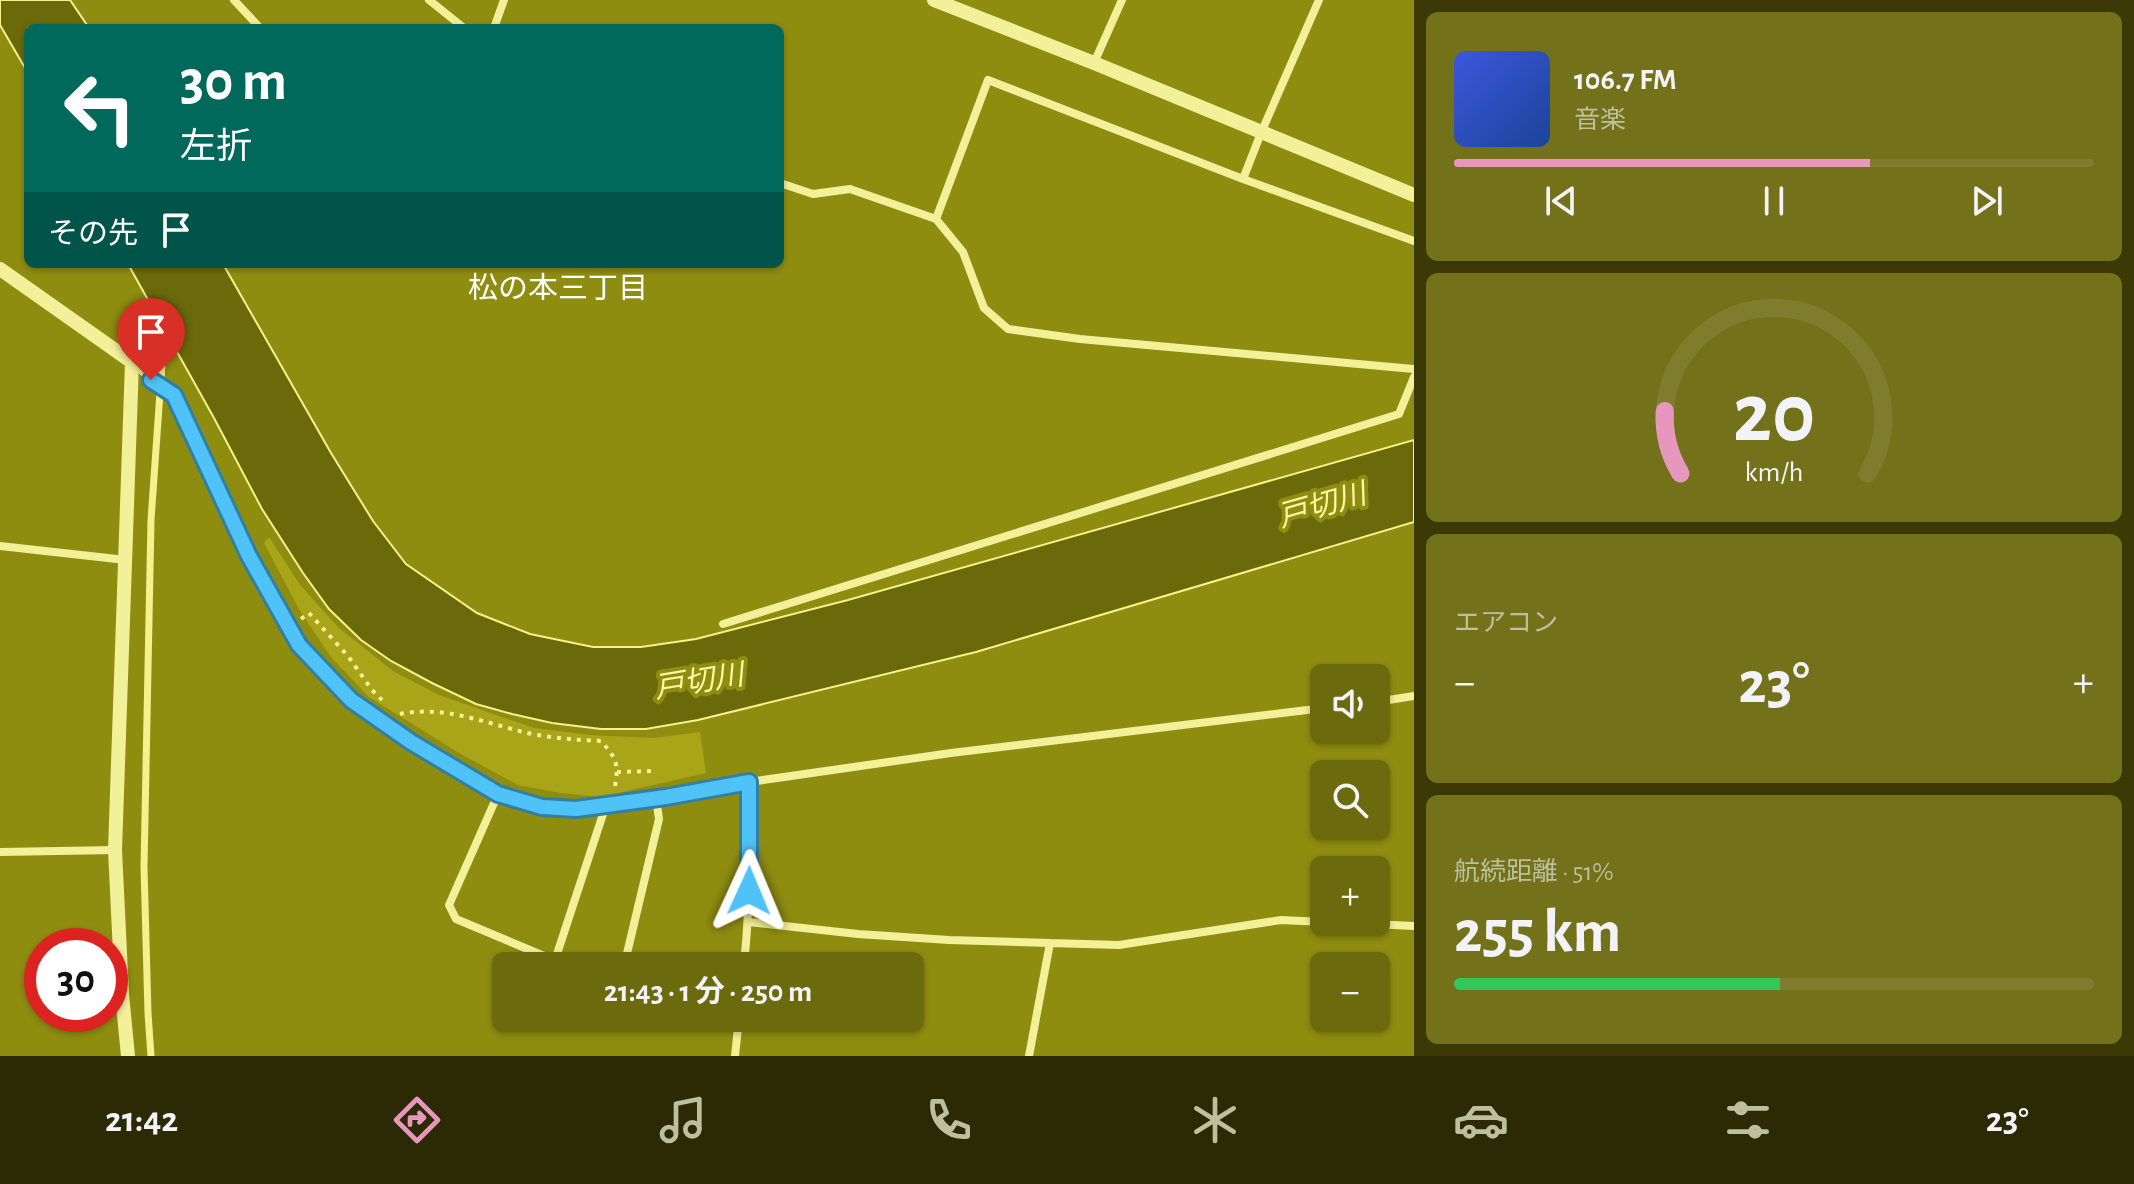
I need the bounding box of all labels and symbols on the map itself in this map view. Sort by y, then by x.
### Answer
district label: 松の本三丁目 [468,272,648,304]
pin [117,298,185,380]
water label: 戸切川 [1274,477,1372,533]
water label: 戸切川 [652,659,749,704]
position arrow [707,849,791,933]
speed limit sign: 30 [24,928,128,1032]

